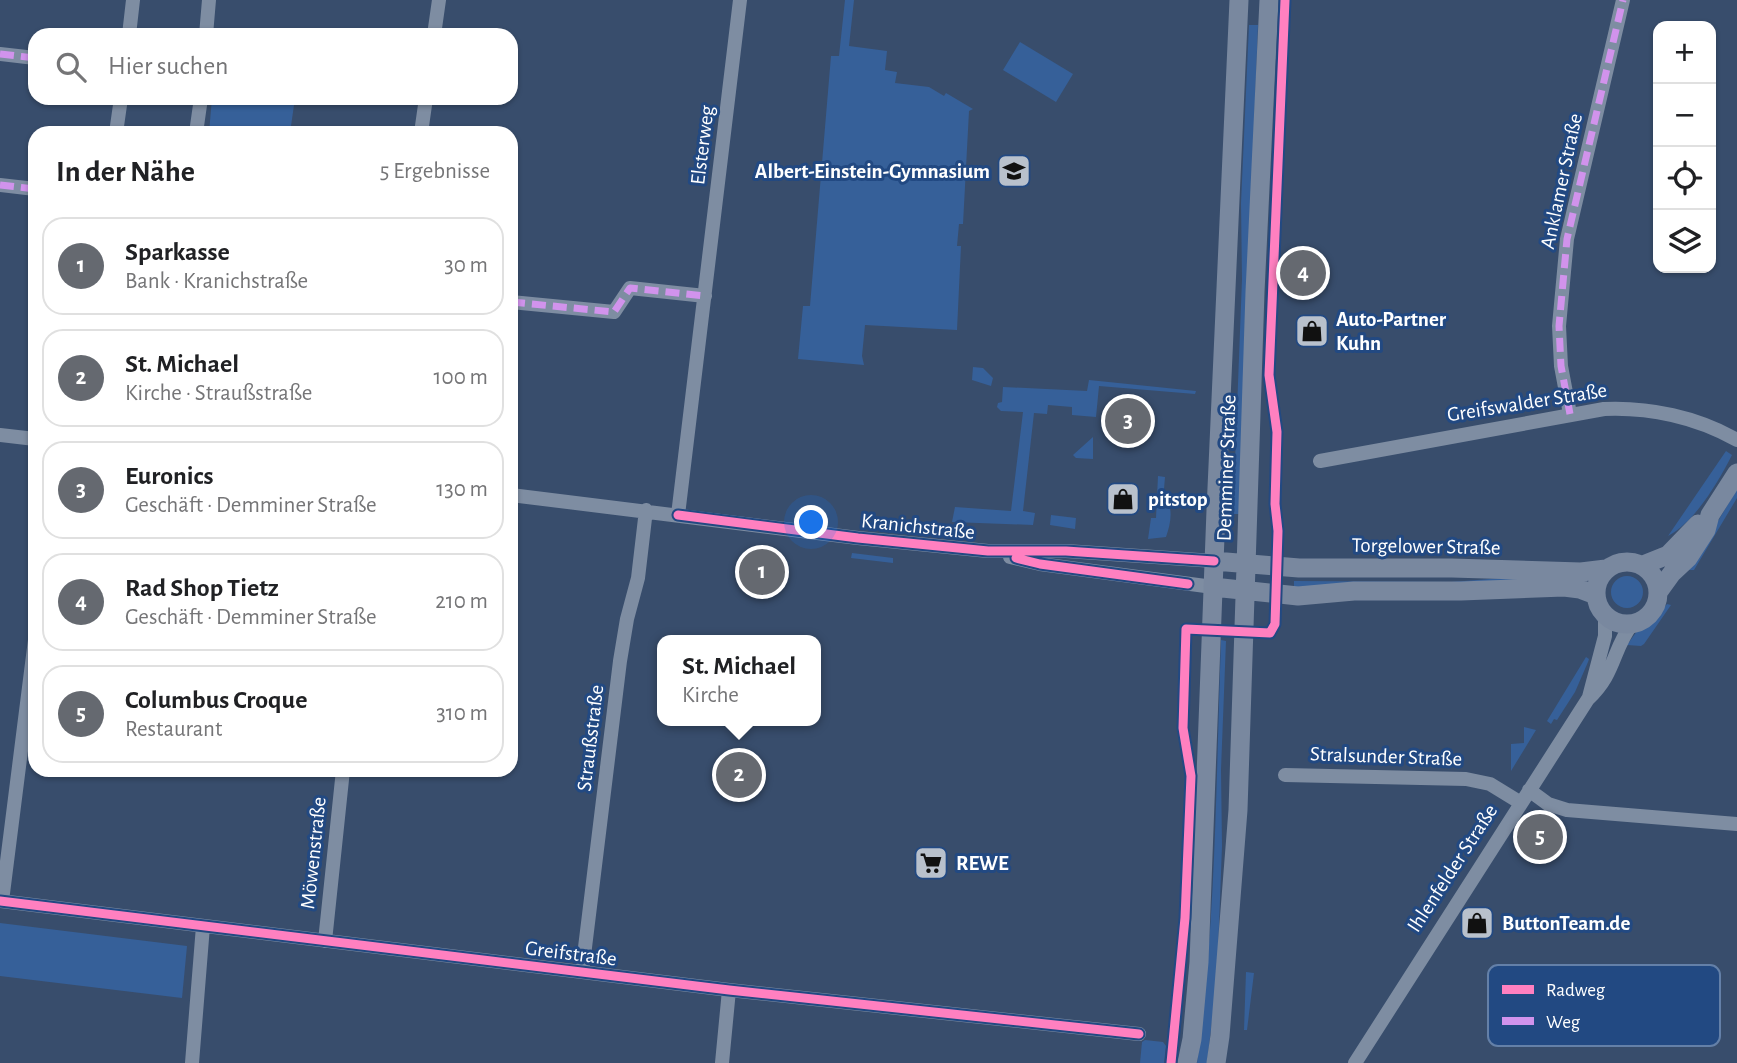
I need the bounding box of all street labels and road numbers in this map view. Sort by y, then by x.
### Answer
street label: Elsterweg [687,103,718,186]
street label: Anklamer Straße [1537,111,1586,251]
street label: Greifswalder Straße [1446,379,1609,426]
street label: Demminer Straße [1213,394,1240,542]
street label: Kranichstraße [860,510,976,543]
street label: Torgelower Straße [1351,535,1501,558]
street label: Straußstraße [574,684,607,793]
street label: Stralsunder Straße [1310,743,1462,770]
street label: Möwenstraße [297,796,330,910]
street label: Ihlenfelder Straße [1403,801,1501,936]
street label: Greifstraße [524,937,618,970]

